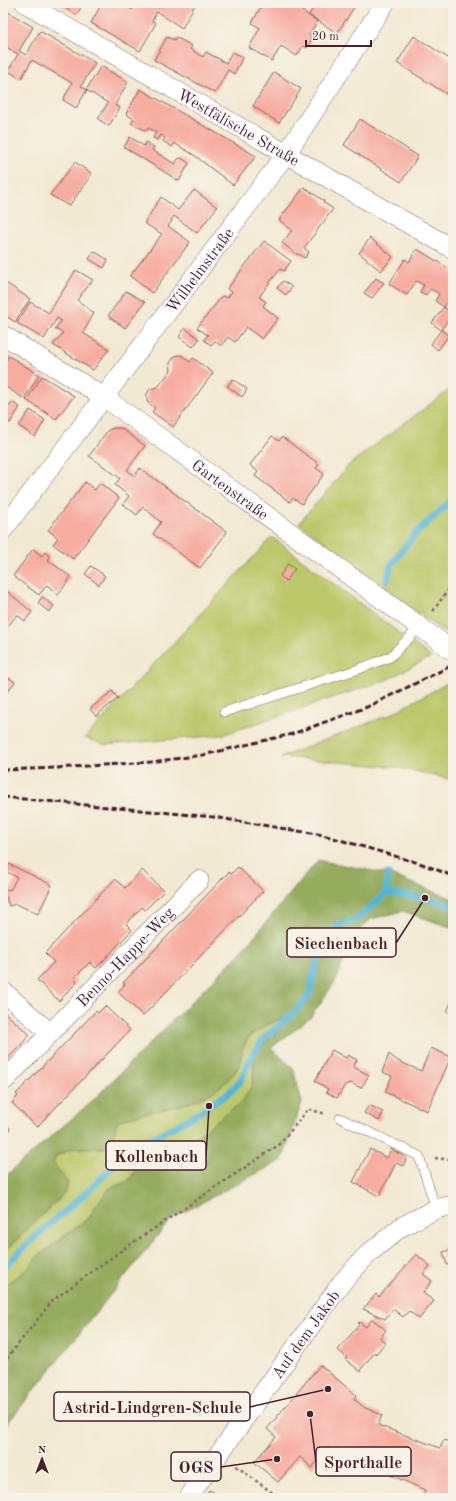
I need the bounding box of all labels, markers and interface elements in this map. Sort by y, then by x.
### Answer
scale bar [306,22,371,48]
text: 20 m [312,31,339,43]
street label: Westfälische Straße [174,87,301,170]
street label: Wilhelmstraße [164,226,238,316]
street label: Gartenstraße [188,458,271,524]
street label: Benno-Happe-Weg [75,905,178,1011]
callout: Siechenbach [287,928,396,957]
text: Siechenbach [294,936,388,953]
callout: Kollenbach [106,1141,206,1170]
text: Kollenbach [114,1149,198,1166]
street label: Auf dem Jakob [270,1288,344,1382]
callout: Astrid-Lindgren-Schule [54,1392,250,1421]
text: Astrid-Lindgren-Schule [62,1400,242,1417]
north arrow [22,1439,62,1479]
text: N [38,1445,47,1456]
callout: Sporthalle [316,1447,411,1476]
callout: OGS [171,1452,221,1481]
text: Sporthalle [324,1455,402,1472]
text: OGS [179,1460,213,1477]

